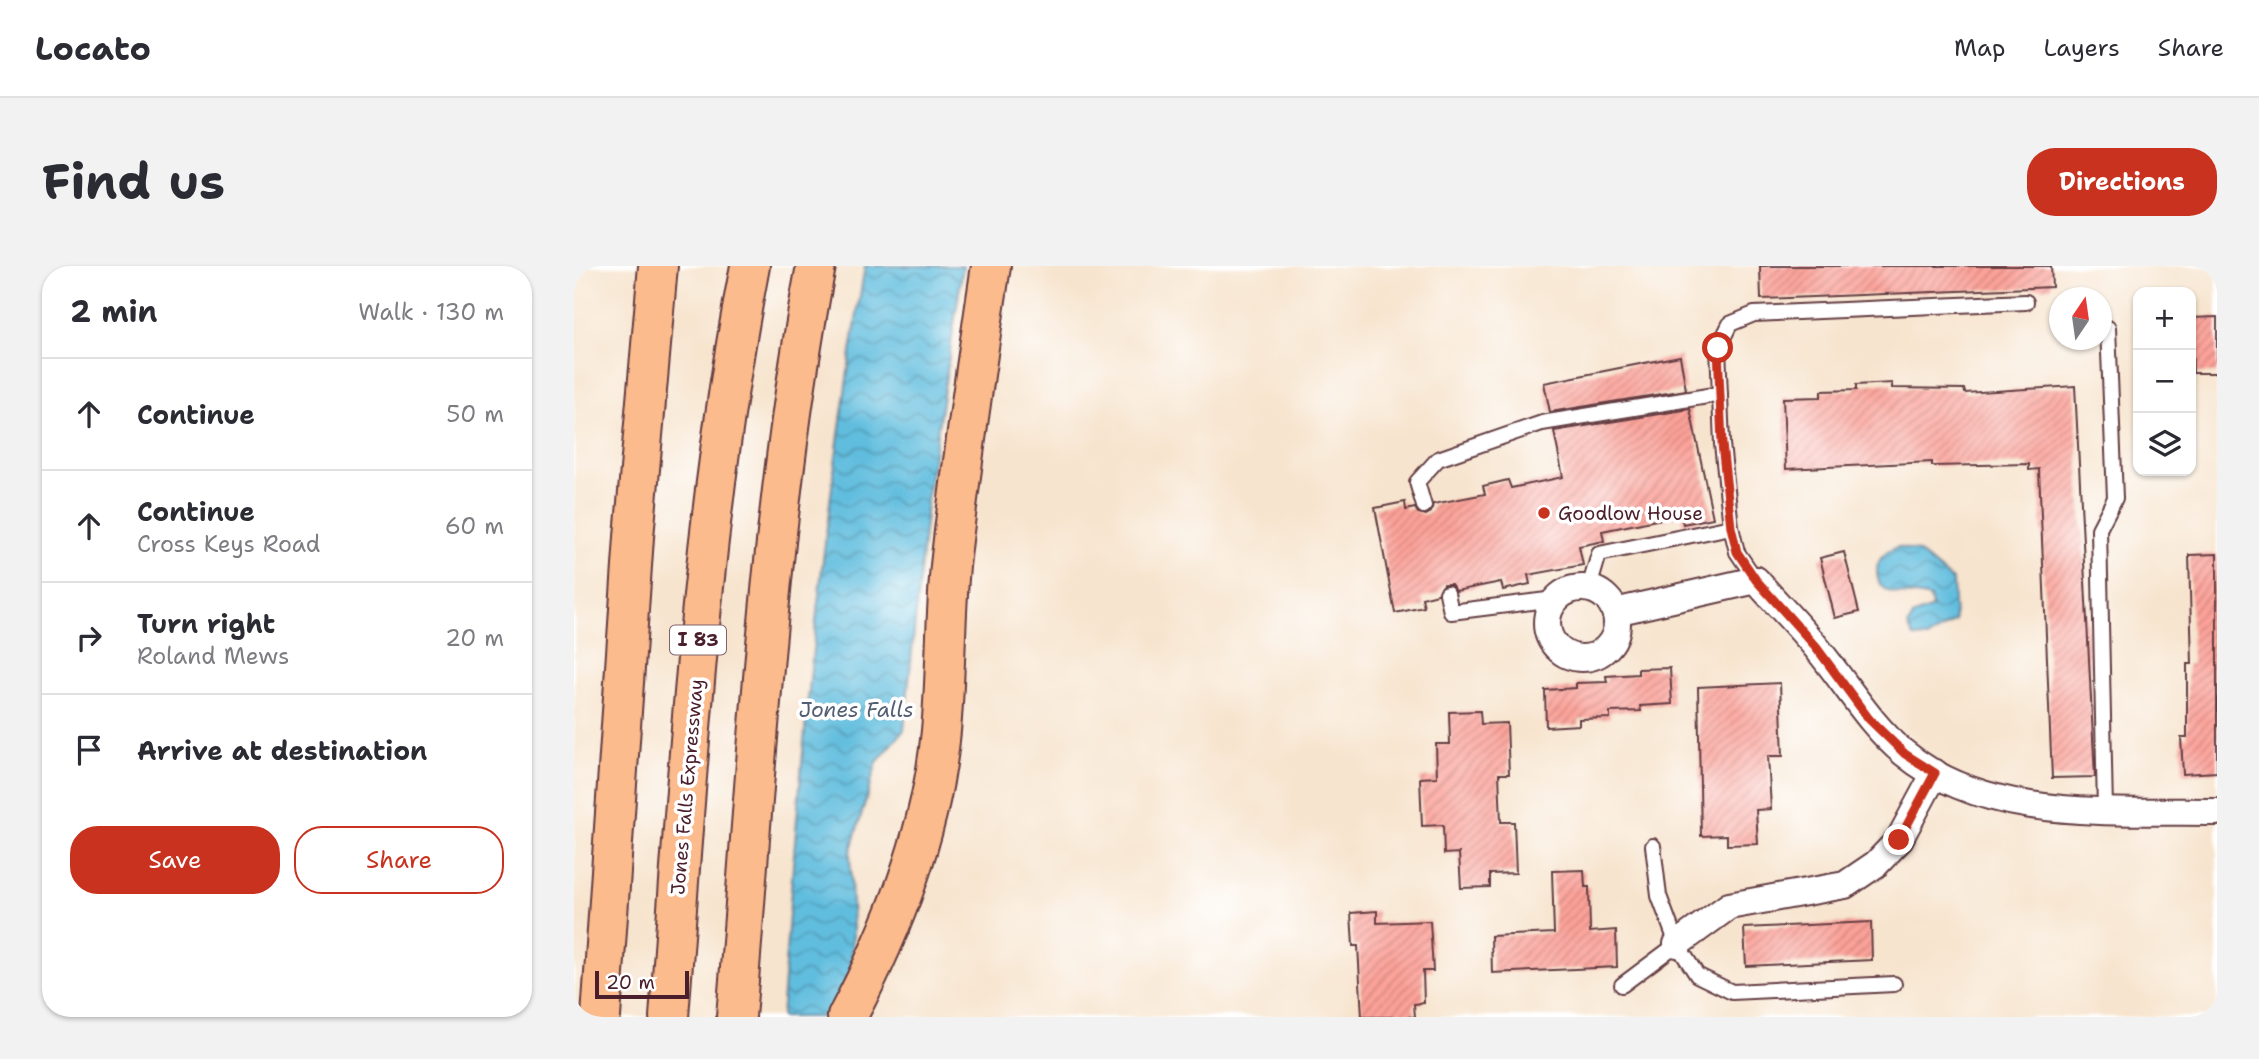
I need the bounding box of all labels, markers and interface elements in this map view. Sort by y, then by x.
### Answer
text: Locato [35,26,151,71]
text: Map [1954,32,2005,64]
text: Layers [2043,32,2120,64]
text: Share [2158,32,2224,64]
button: Directions [2027,148,2217,216]
text: Find us [42,149,225,215]
north arrow [2049,287,2112,350]
map controls [2133,287,2196,476]
button: + [2133,287,2196,350]
text: 2 min [70,291,157,332]
text: Walk · 130 m [358,297,504,327]
route start [1702,332,1733,363]
button: − [2133,350,2196,413]
icon: ahead [70,395,108,433]
text: Continue [137,397,255,432]
text: 50 m [446,399,504,429]
button: layers [2133,413,2196,476]
text: Continue [137,494,255,529]
place label: Goodlow House [1558,501,1703,526]
marker: Goodlow House [1536,505,1552,521]
icon: ahead [70,507,108,545]
text: 60 m [445,511,504,541]
text: Cross Keys Road [137,529,320,559]
text: Turn right [137,606,275,641]
icon: right [70,619,108,657]
text: 20 m [445,623,504,653]
road number: I 83 [670,626,726,654]
text: Roland Mews [137,641,289,671]
street label: Jones Falls Expressway [665,678,709,896]
water label: Jones Falls [798,696,914,724]
icon: arrive [70,731,108,769]
text: Arrive at destination [137,733,427,768]
route end [1883,824,1914,855]
button: Save [70,826,280,894]
button: Share [294,826,504,894]
scale bar [595,968,690,1000]
text: 20 m [606,970,655,995]

